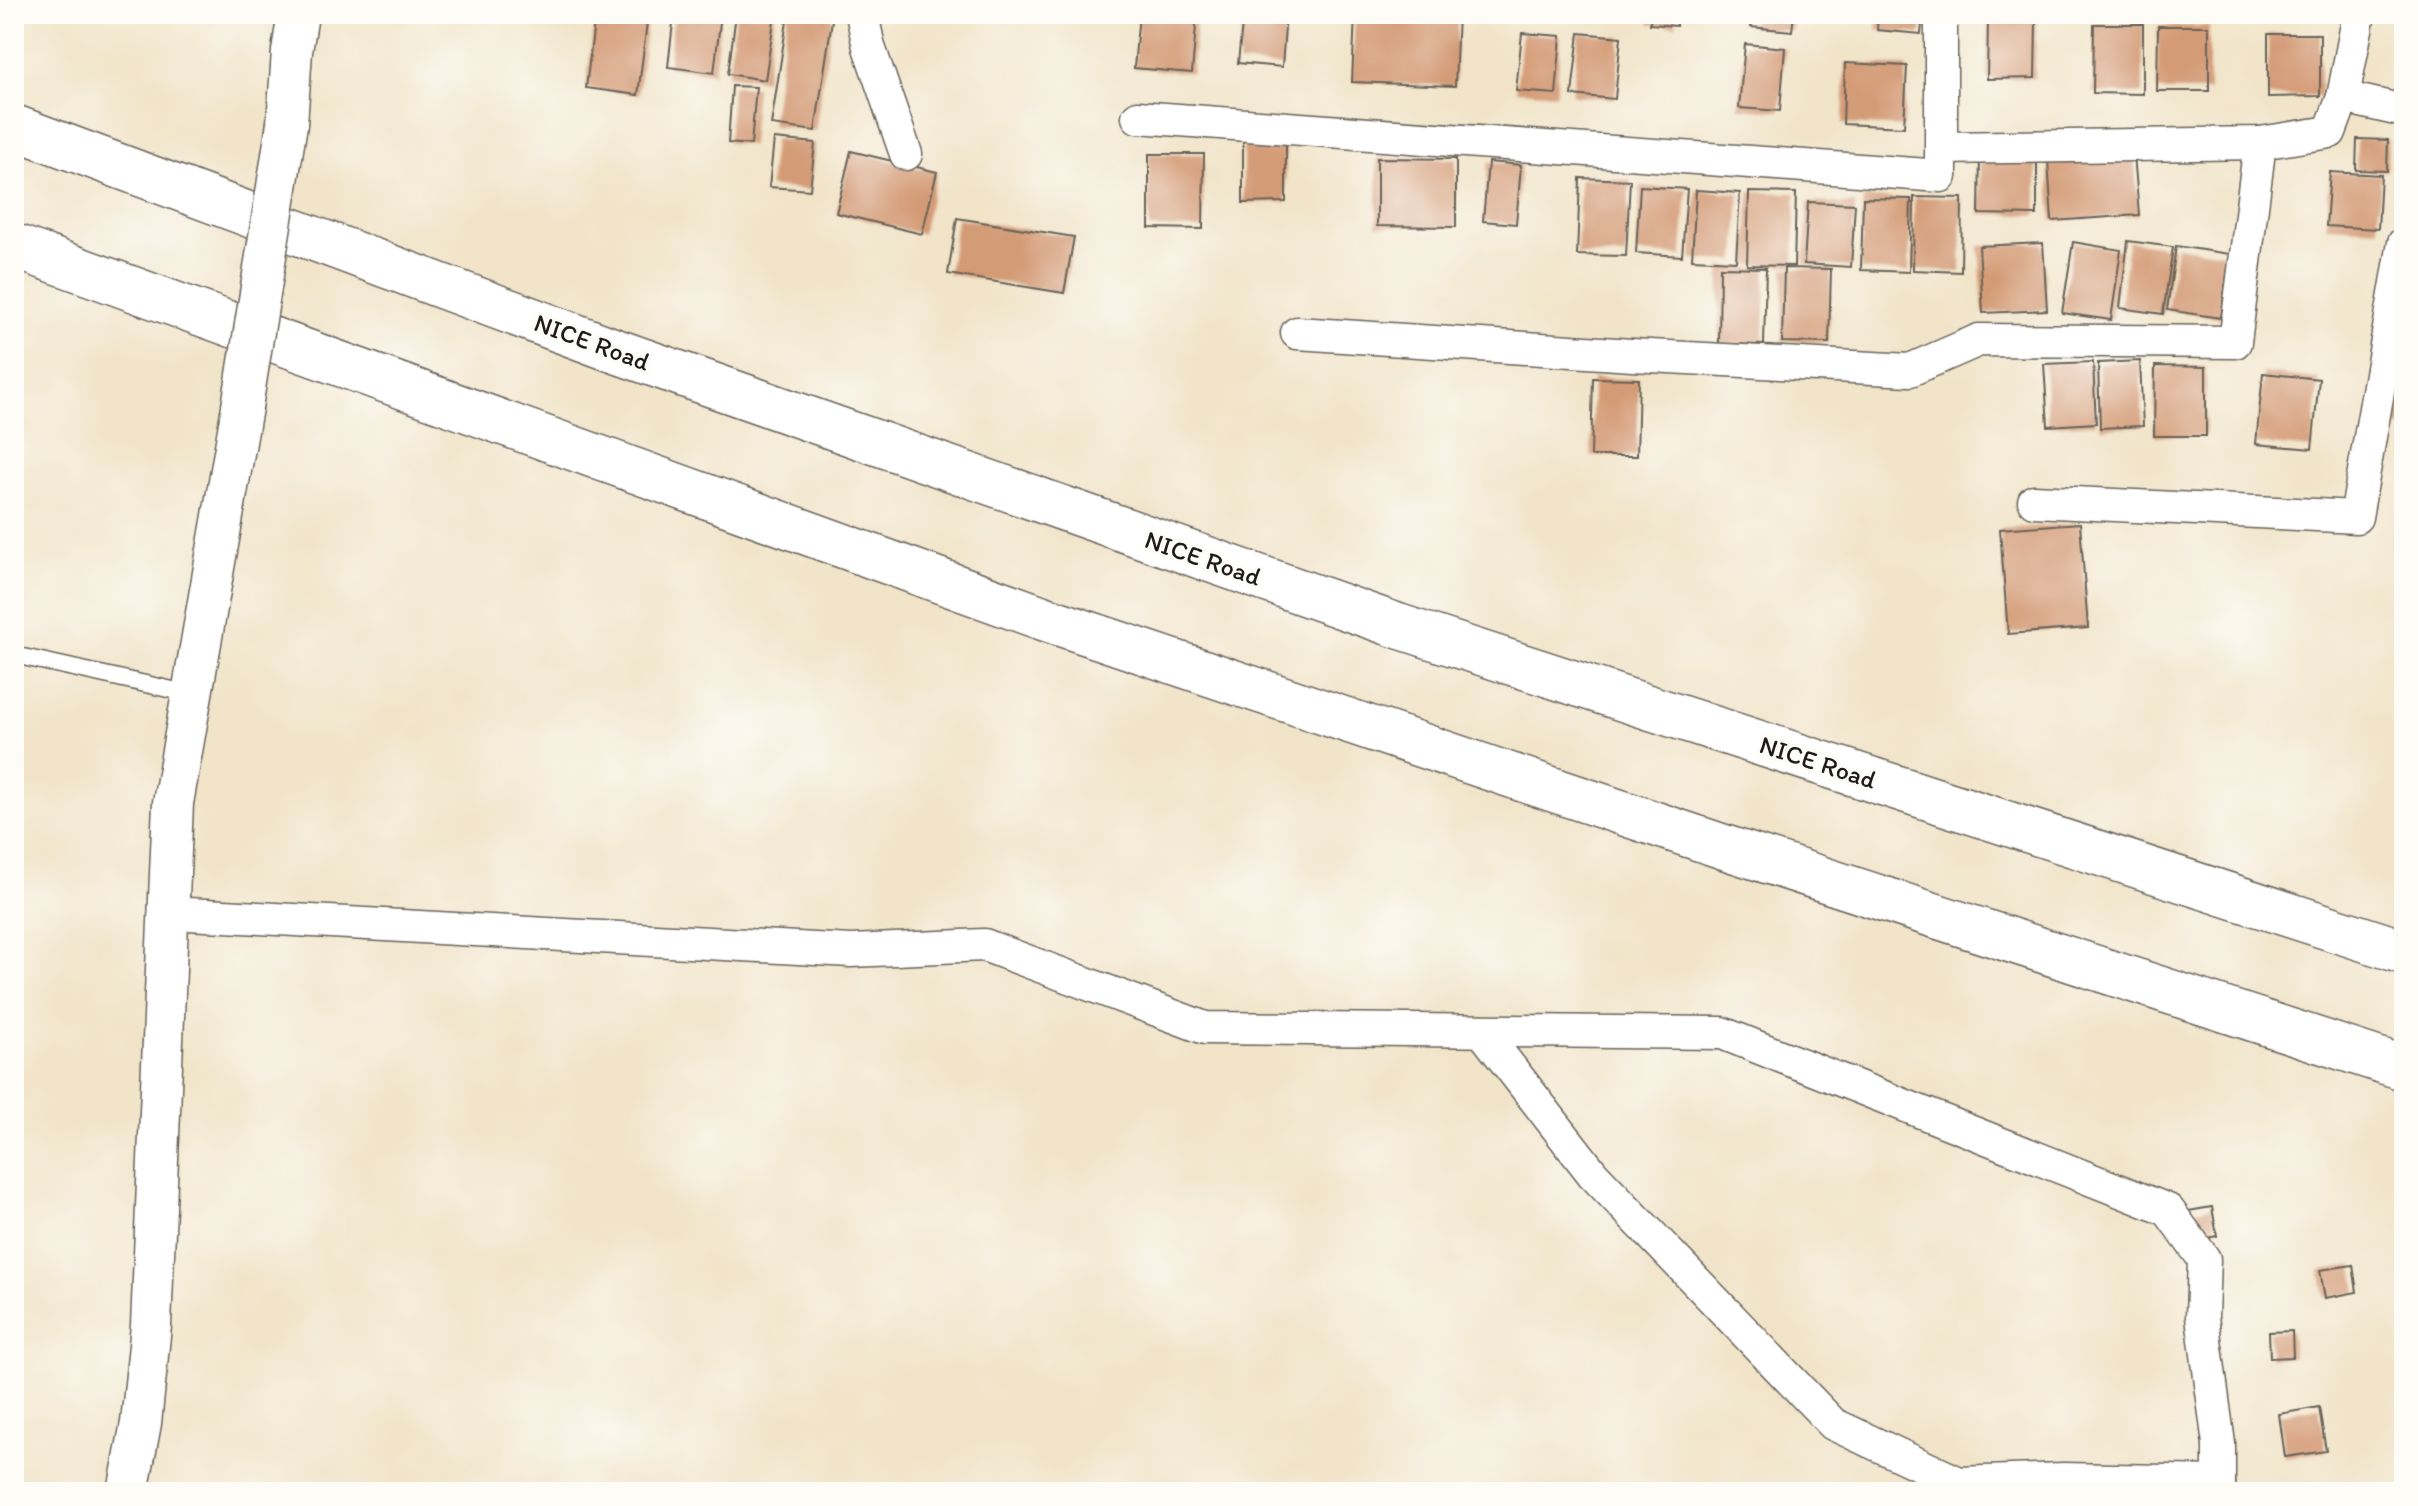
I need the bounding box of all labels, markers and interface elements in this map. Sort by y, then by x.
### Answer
street label: NICE Road [530,306,655,378]
street label: NICE Road [1141,523,1266,593]
street label: NICE Road [1756,728,1881,796]

